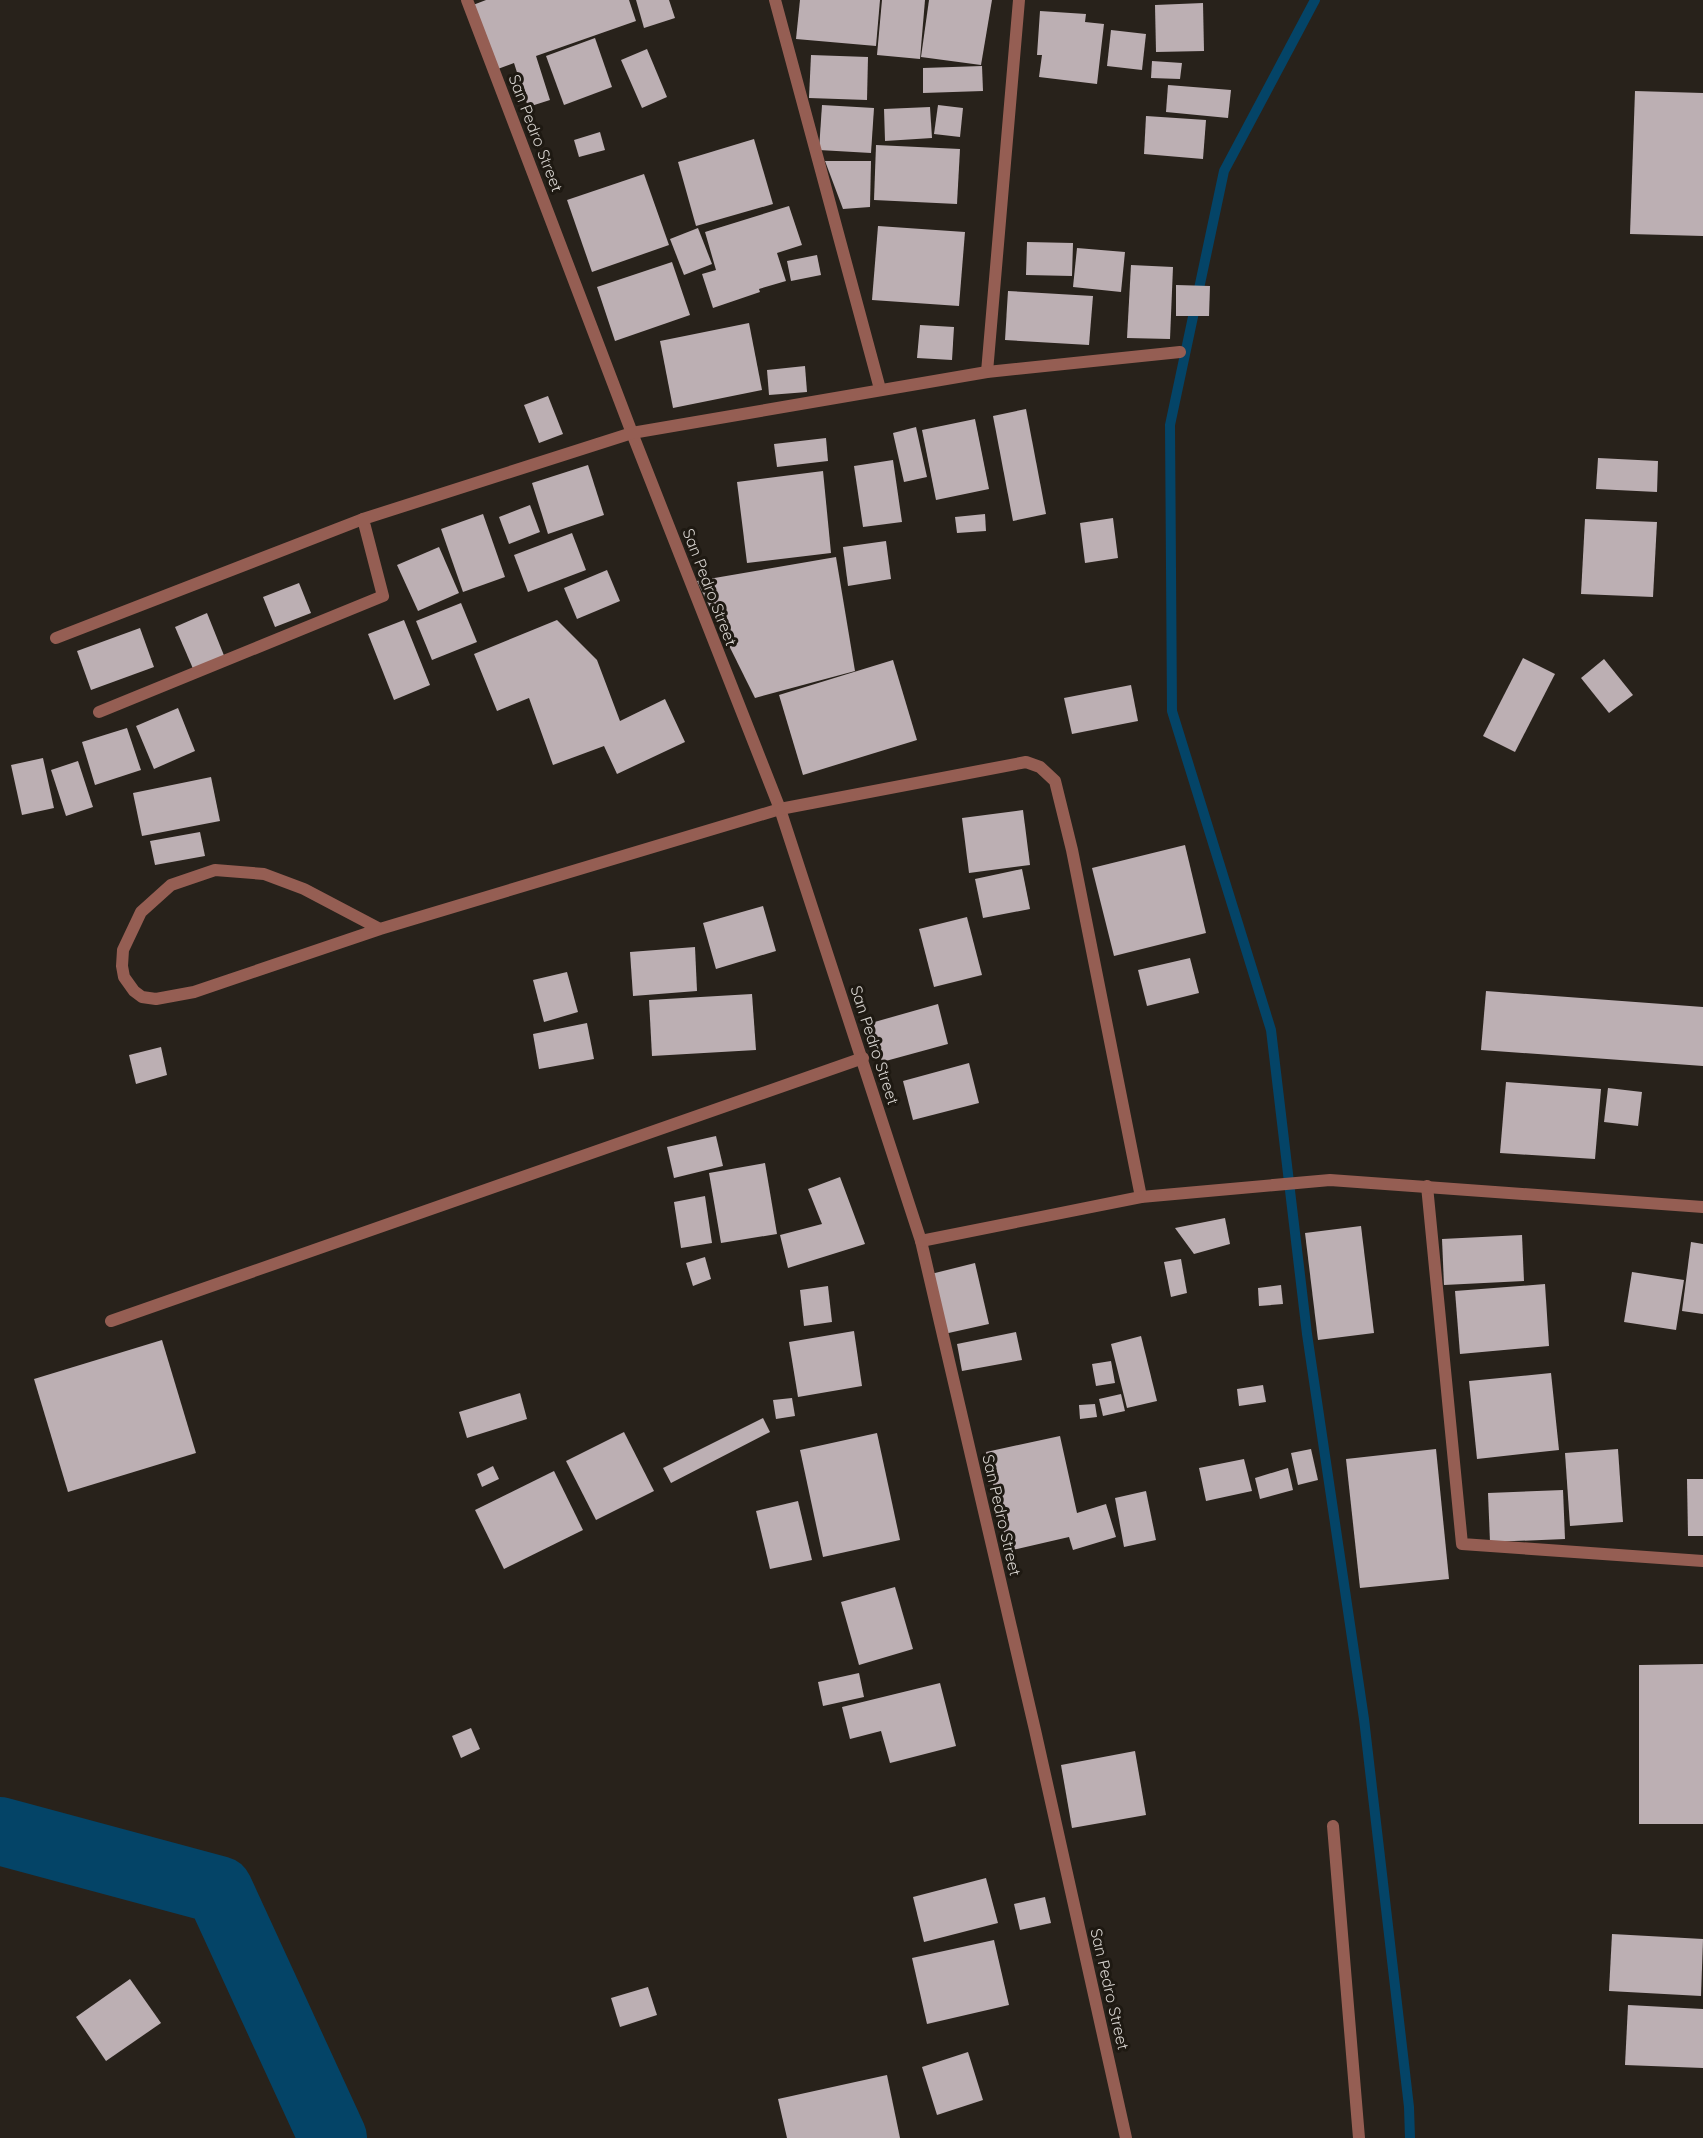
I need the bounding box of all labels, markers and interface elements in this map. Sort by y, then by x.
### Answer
street label: San Pedro Street [504,72,568,194]
street label: San Pedro Street [678,526,742,648]
street label: San Pedro Street [846,983,904,1107]
street label: San Pedro Street [978,1452,1026,1578]
street label: San Pedro Street [1086,1926,1134,2052]

